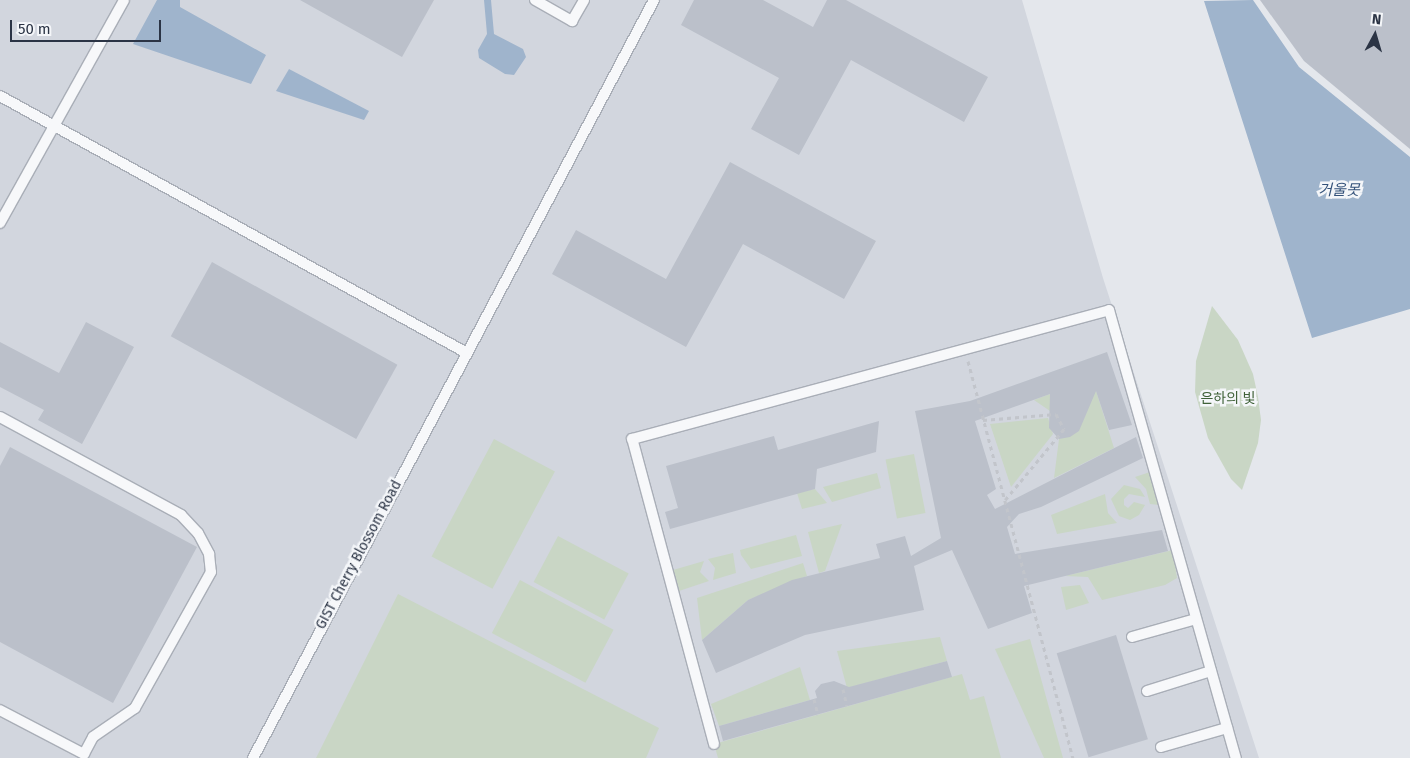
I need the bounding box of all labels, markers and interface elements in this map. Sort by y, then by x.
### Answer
scale bar [12,10,164,42]
north arrow [1350,10,1400,60]
text: N [1371,11,1382,29]
text: 50 m [18,20,51,38]
water label: 거울못 [1318,182,1360,200]
park label: 은하의 빛 [1200,391,1256,407]
street label: GIST Cherry Blossom Road [313,478,405,632]

